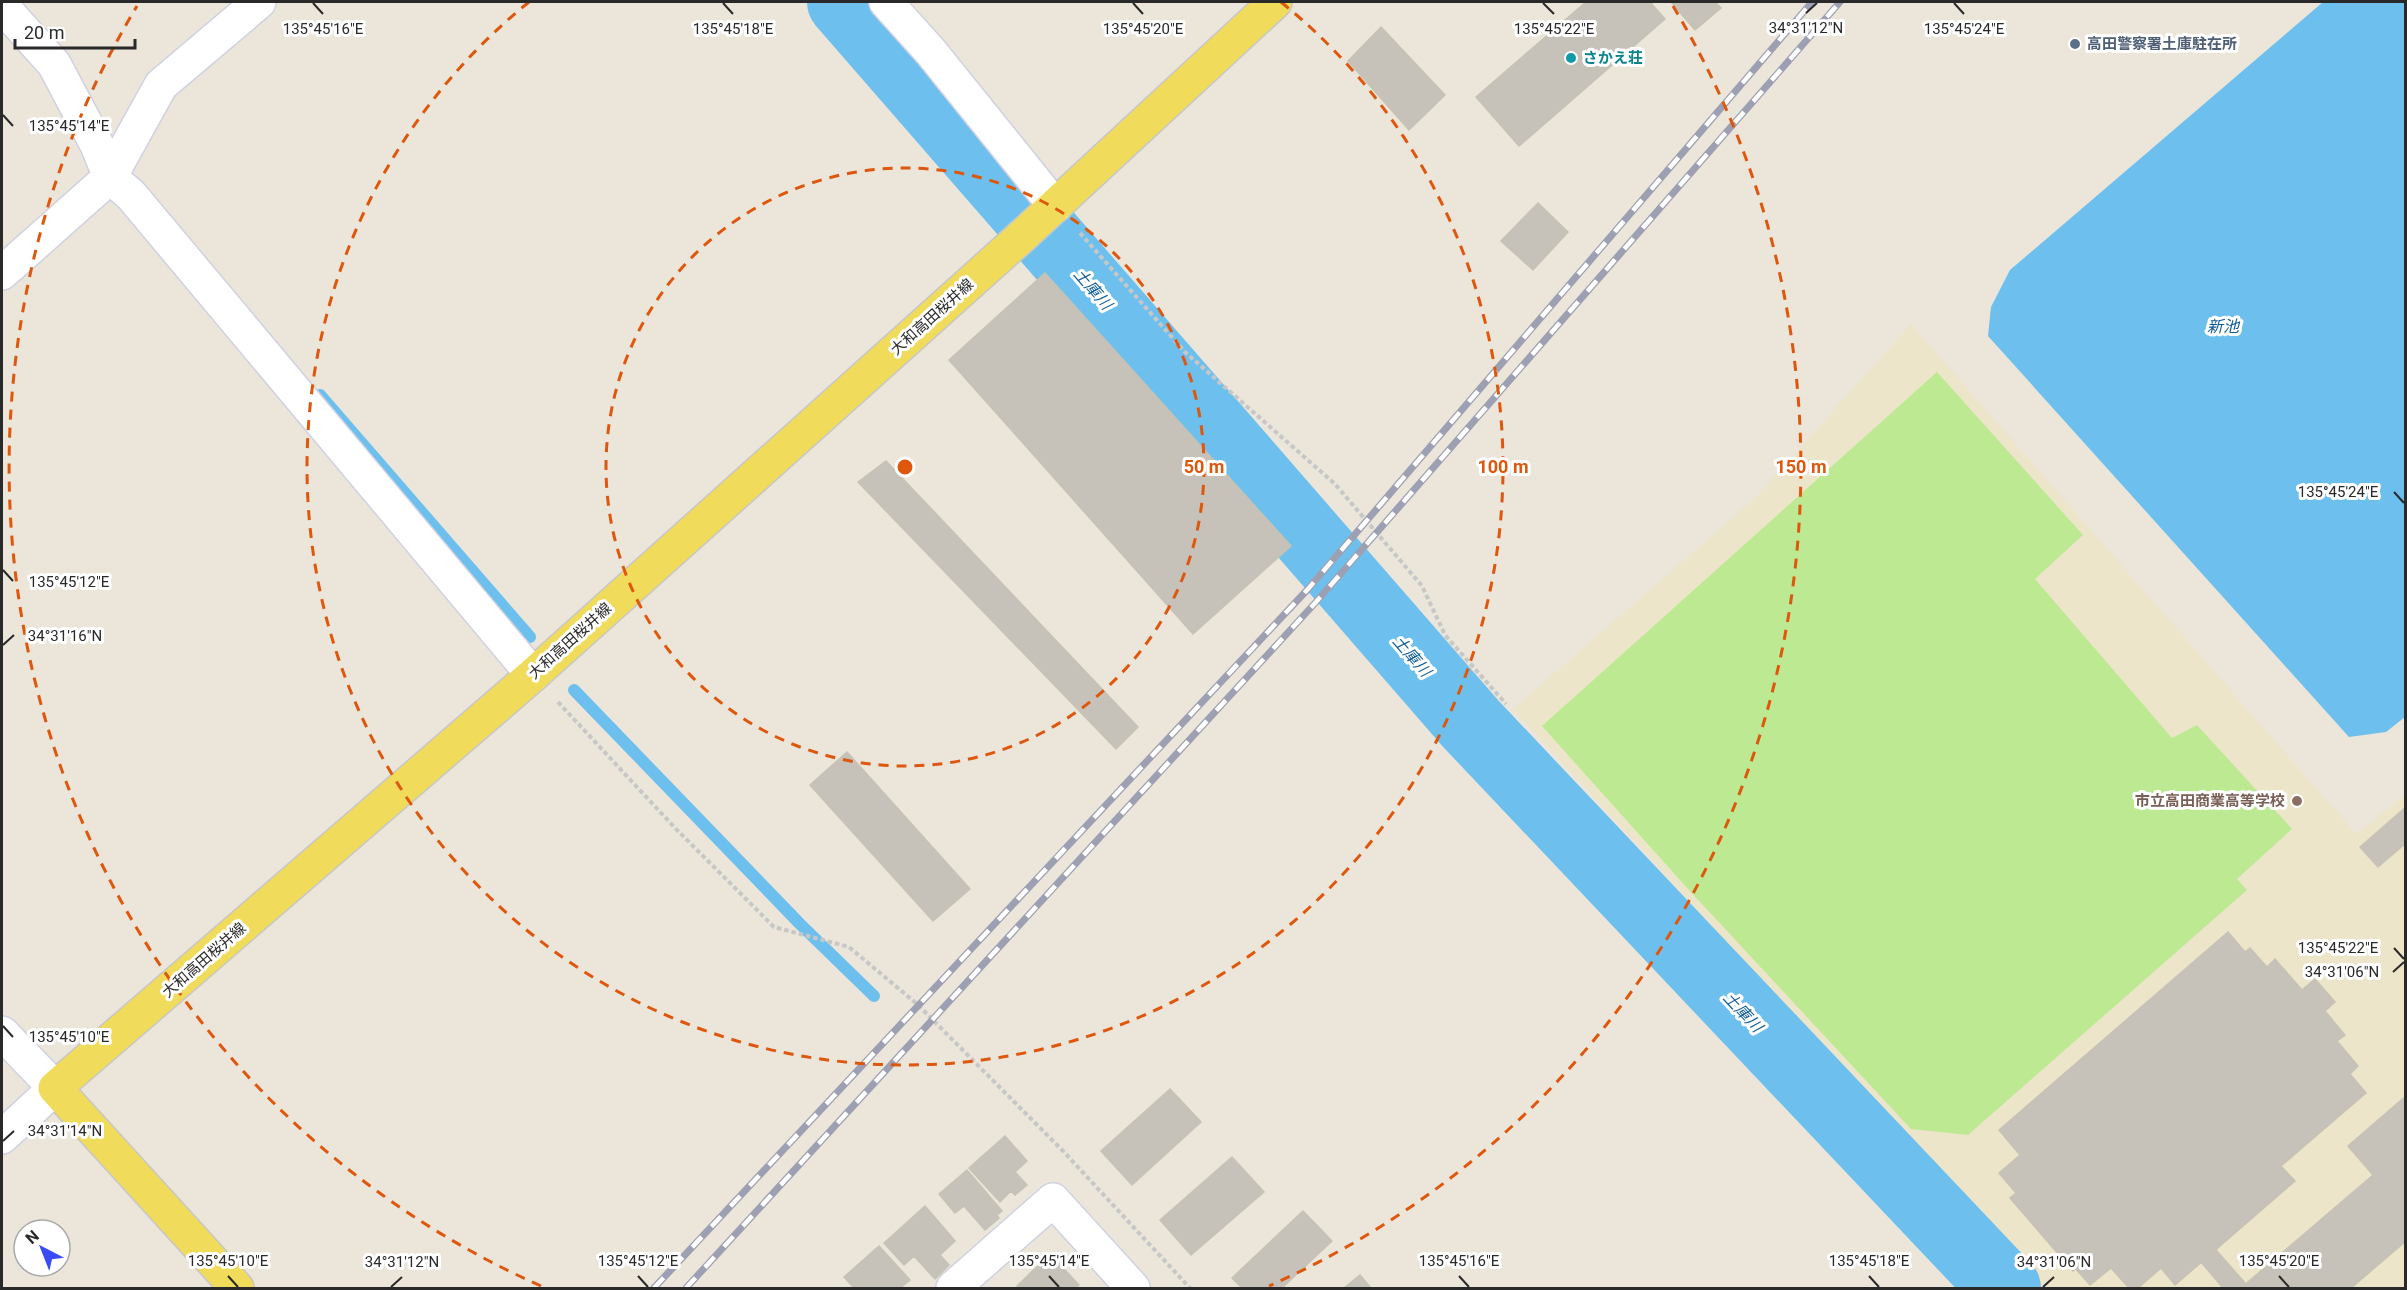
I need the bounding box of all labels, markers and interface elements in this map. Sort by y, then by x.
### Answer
scale bar [15,12,135,50]
text: 34°31'12"N [1769,19,1843,37]
text: 135°45'16"E [283,20,364,38]
text: 135°45'18"E [693,20,774,38]
text: 135°45'20"E [1103,20,1184,38]
text: 135°45'22"E [1514,20,1595,38]
text: 135°45'24"E [1924,20,2005,38]
text: 20 m [24,22,64,43]
place label: 高田警察署土庫駐在所 [2087,35,2237,53]
marker: 高田警察署土庫駐在所 [2068,37,2082,51]
place label: さかえ荘 [1583,49,1643,67]
marker: さかえ荘 [1564,51,1578,65]
text: 135°45'14"E [29,117,110,135]
water label: 土庫川 [1070,265,1117,315]
street label: 大和高田桜井線 [887,275,977,359]
water label: 新池 [2207,317,2241,336]
text: 50 m [1184,456,1224,477]
text: 100 m [1477,456,1529,477]
text: 150 m [1775,456,1827,477]
centre of rings [895,457,915,477]
text: 135°45'24"E [2298,483,2379,501]
text: 135°45'12"E [29,573,110,591]
street label: 大和高田桜井線 [525,599,615,683]
text: 34°31'16"N [28,627,102,645]
water label: 土庫川 [1389,632,1436,682]
place label: 市立高田商業高等学校 [2135,792,2285,810]
marker: 市立高田商業高等学校 [2290,794,2304,808]
street label: 大和高田桜井線 [158,919,250,1001]
text: 135°45'22"E [2298,939,2379,957]
text: 34°31'06"N [2305,963,2379,981]
water label: 土庫川 [1720,988,1768,1037]
text: 135°45'10"E [29,1028,110,1046]
text: 34°31'14"N [28,1122,102,1140]
north arrow [12,1218,72,1278]
text: N [22,1226,43,1248]
text: 135°45'10"E [188,1252,269,1270]
text: 135°45'12"E [598,1252,679,1270]
text: 135°45'14"E [1009,1252,1090,1270]
text: 135°45'16"E [1419,1252,1500,1270]
text: 135°45'18"E [1829,1252,1910,1270]
text: 135°45'20"E [2239,1252,2320,1270]
text: 34°31'12"N [365,1253,439,1271]
text: 34°31'06"N [2017,1253,2091,1271]

